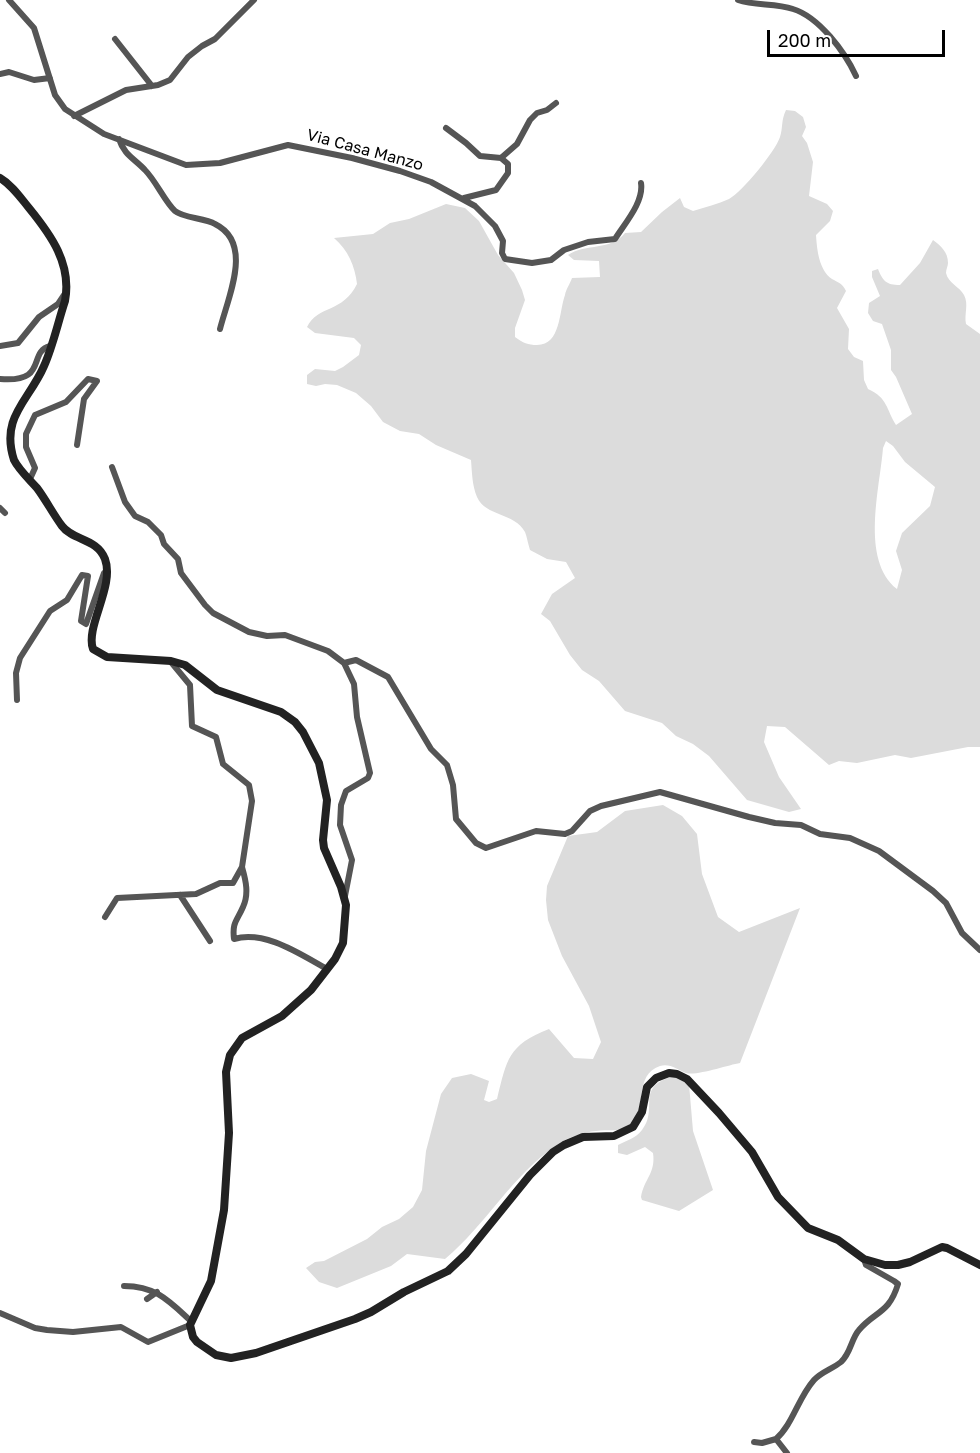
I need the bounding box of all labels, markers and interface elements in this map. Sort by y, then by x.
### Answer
scale bar [770,18,948,56]
text: 200 m [778,29,831,51]
street label: Via Casa Manzo [305,125,425,175]

